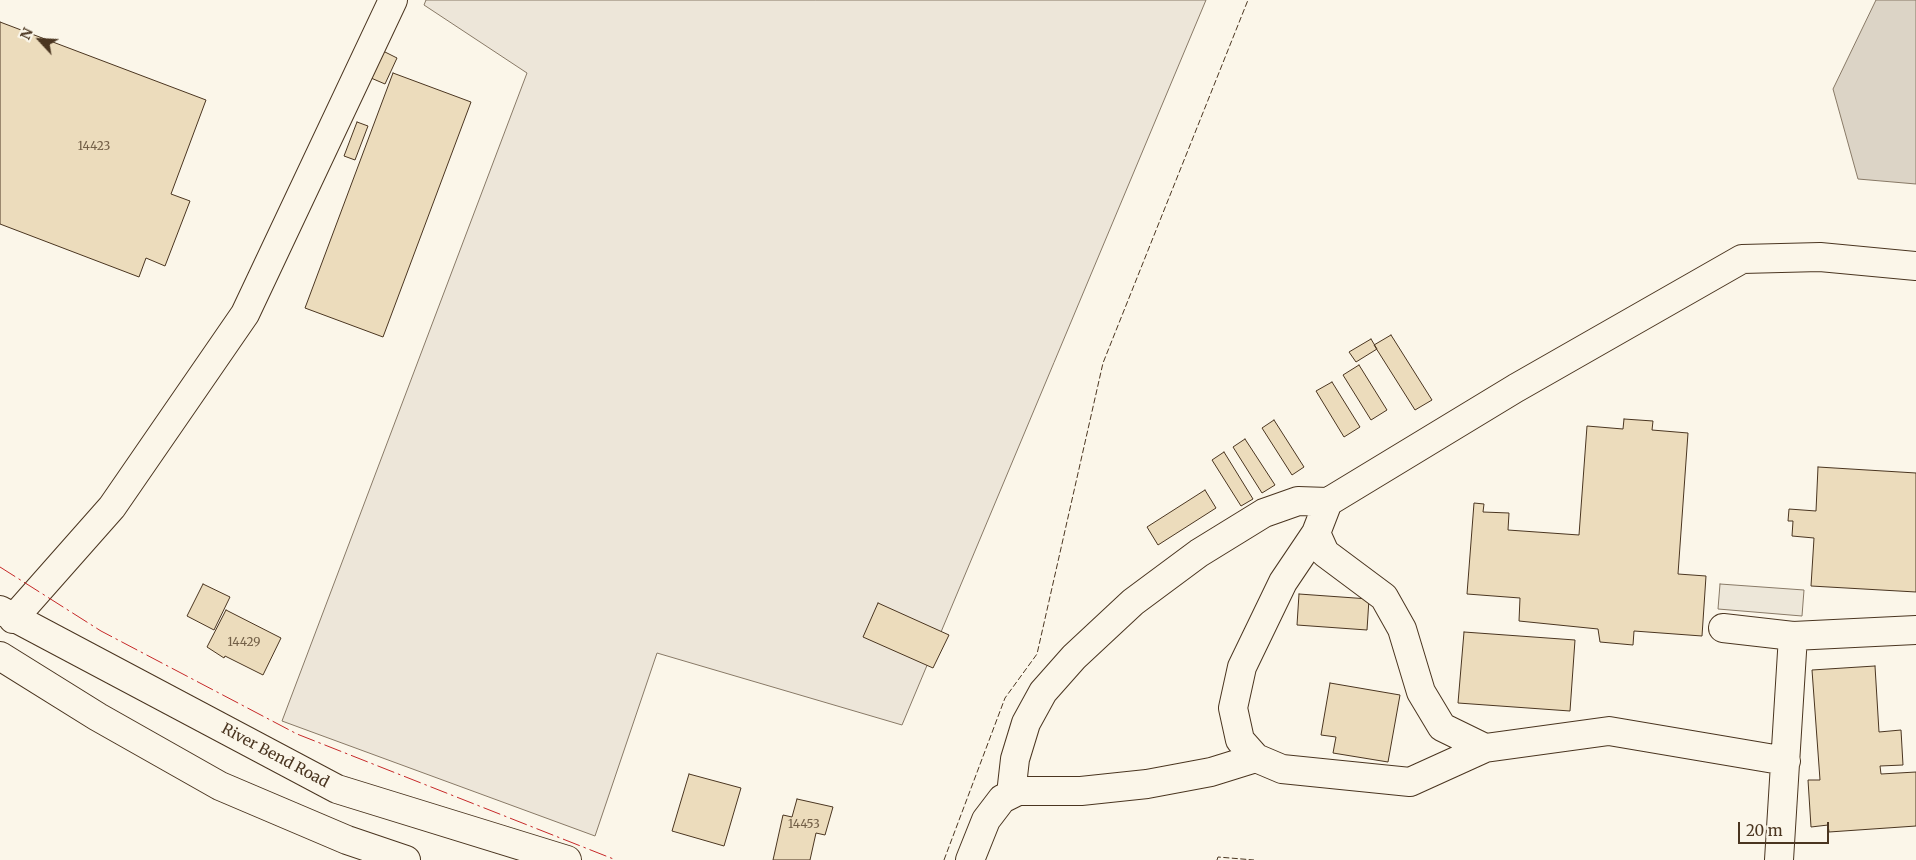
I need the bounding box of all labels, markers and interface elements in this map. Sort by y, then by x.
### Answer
north arrow [15,15,65,65]
text: N [16,25,37,42]
house number: 14423 [78,140,110,154]
house number: 14429 [227,636,261,650]
street label: River Bend Road [218,720,332,792]
scale bar [1741,812,1832,844]
house number: 14453 [788,818,820,832]
text: 20 m [1746,821,1783,840]

